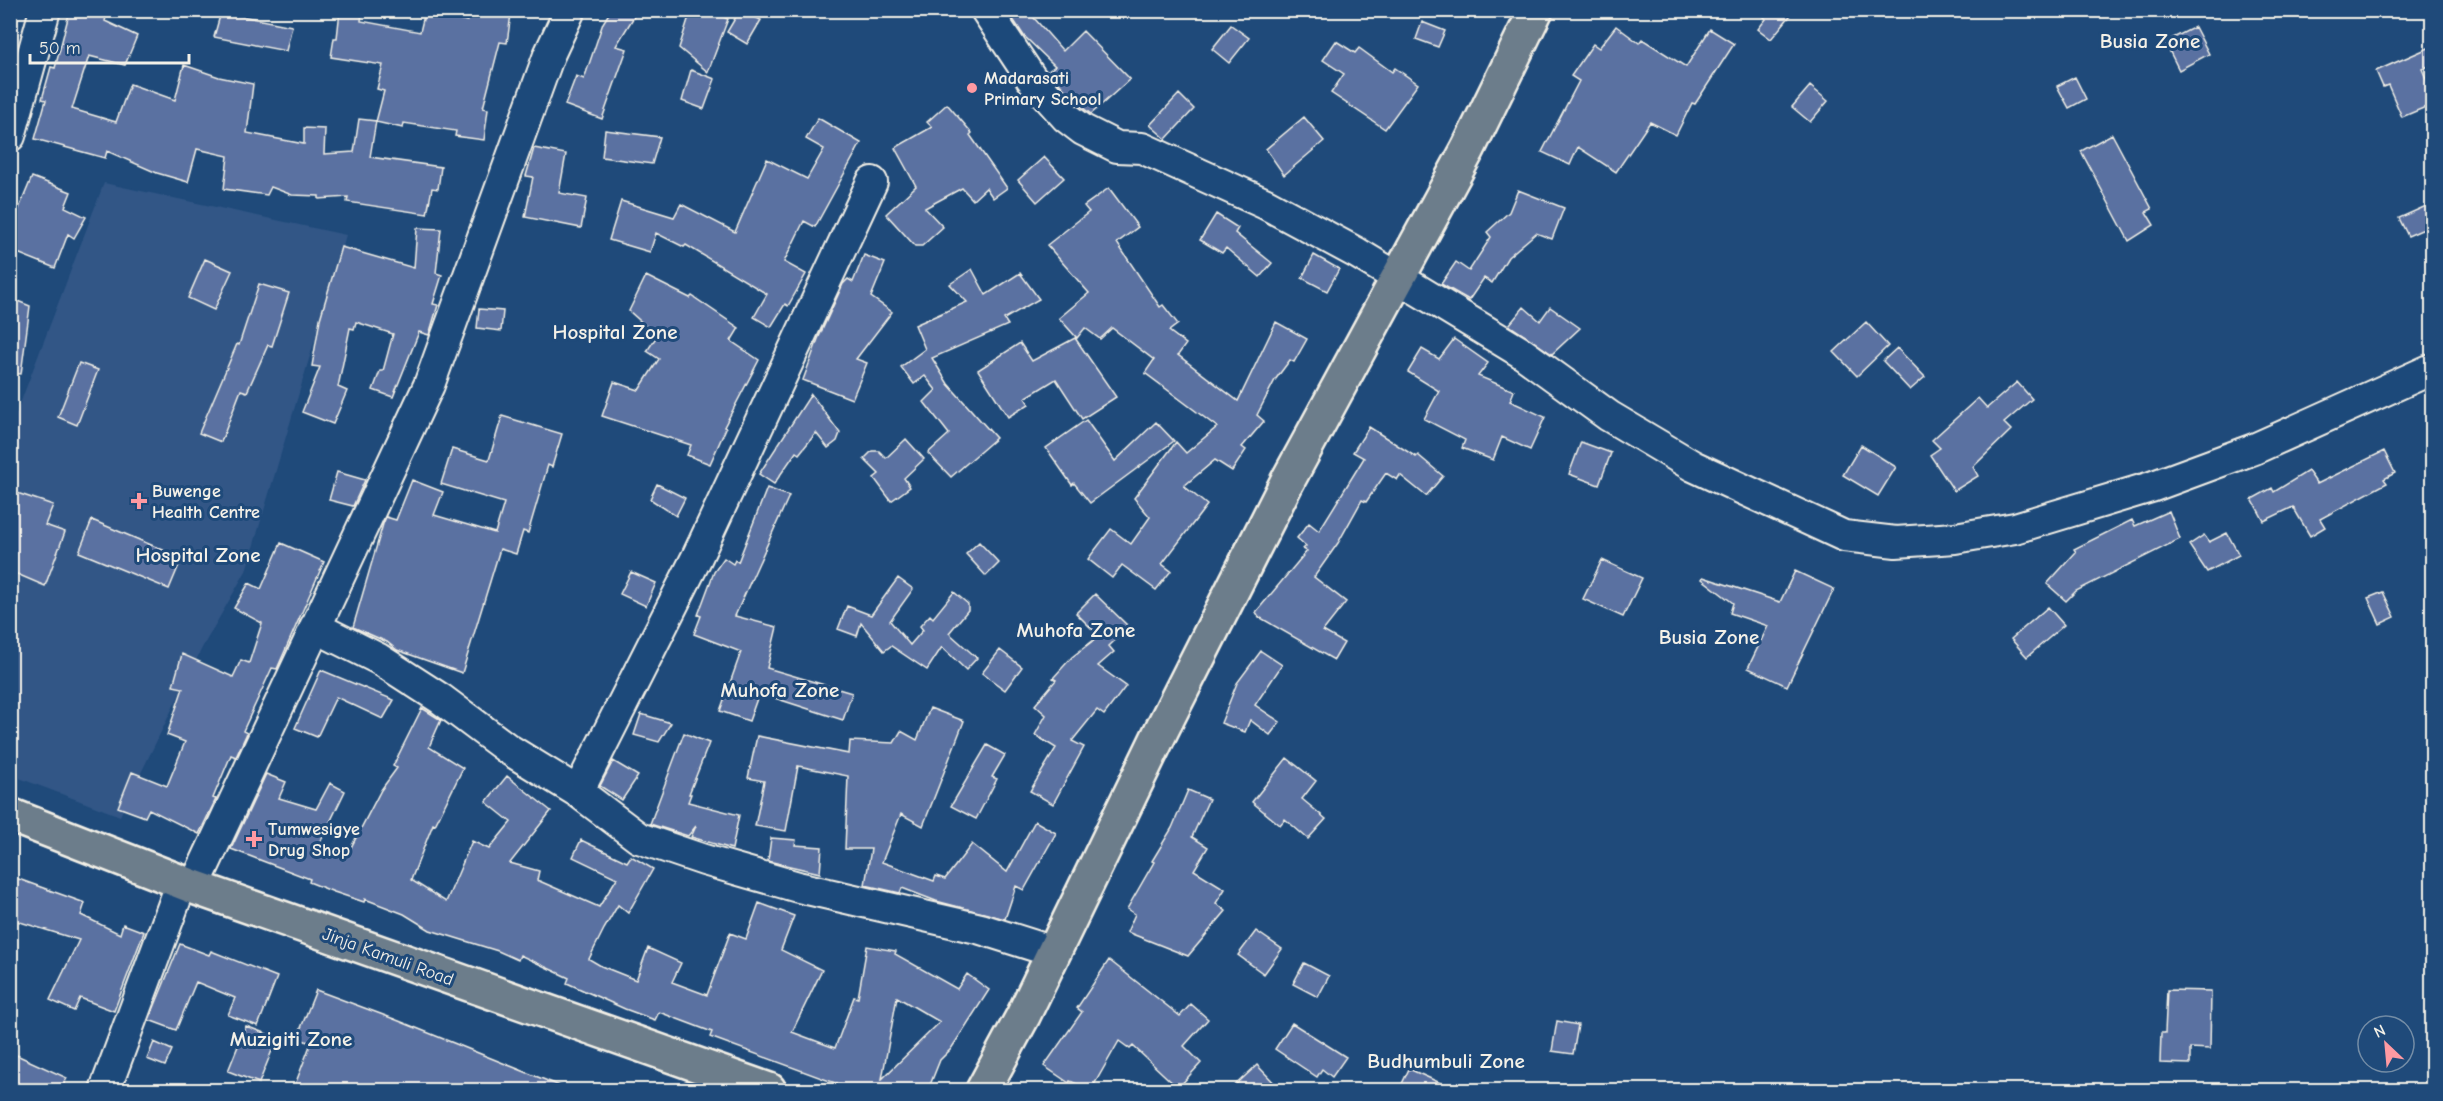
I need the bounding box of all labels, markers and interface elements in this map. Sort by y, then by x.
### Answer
scale bar [30,27,189,65]
district label: Busia Zone [2100,29,2200,53]
text: 50 m [39,38,81,59]
place label: Madarasati Primary School [984,68,1102,110]
marker: Madarasati Primary School [965,81,979,95]
district label: Hospital Zone [553,320,677,344]
place label: Buwenge Health Centre [152,481,260,523]
marker: Buwenge Health Centre [130,492,148,510]
district label: Hospital Zone [136,543,260,567]
district label: Muhofa Zone [1017,618,1135,642]
district label: Busia Zone [1659,625,1759,649]
district label: Muhofa Zone [721,678,839,702]
place label: Tumwesigye Drug Shop [268,819,360,861]
marker: Tumwesigye Drug Shop [245,830,263,848]
street label: Jinja Kamuli Road [319,924,457,990]
north arrow [2356,1014,2416,1074]
text: N [2371,1021,2388,1042]
district label: Muzigiti Zone [230,1027,352,1051]
district label: Budhumbuli Zone [1367,1049,1525,1073]

